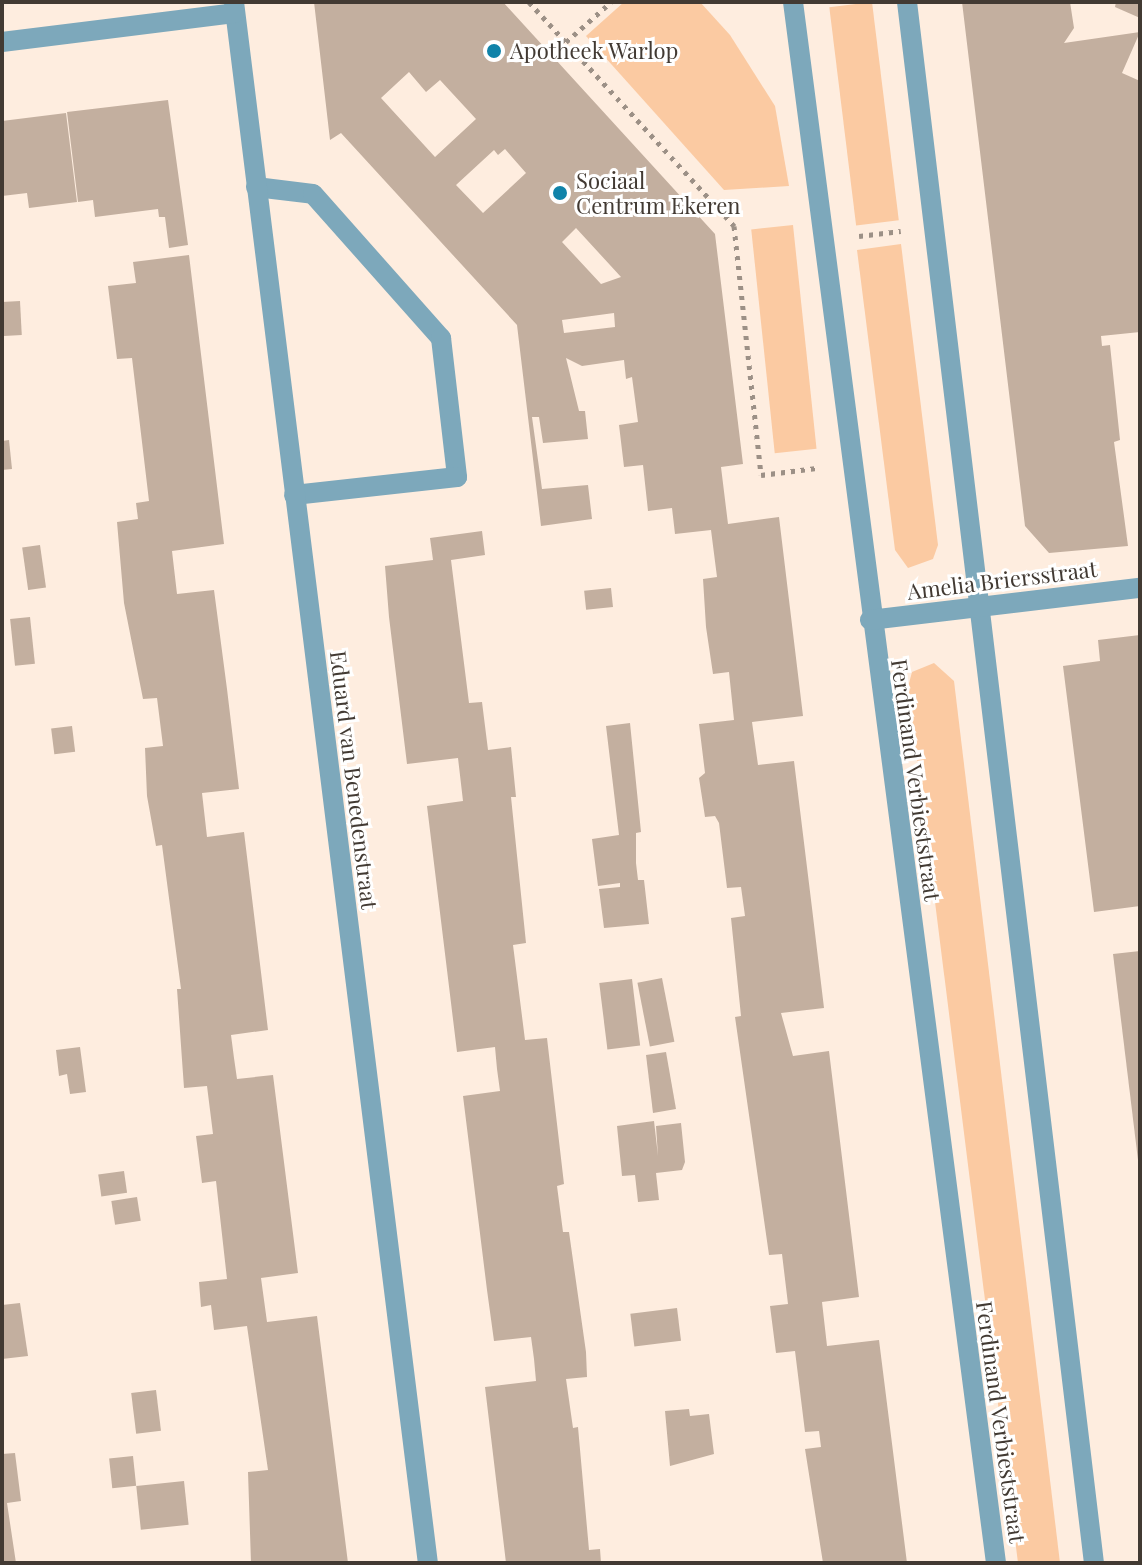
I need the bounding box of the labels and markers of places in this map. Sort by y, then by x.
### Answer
place label: Apotheek Warlop [510,38,679,64]
marker: Apotheek Warlop [485,42,503,60]
place label: Sociaal Centrum Ekeren [576,167,740,218]
marker: Sociaal Centrum Ekeren [551,184,569,202]

